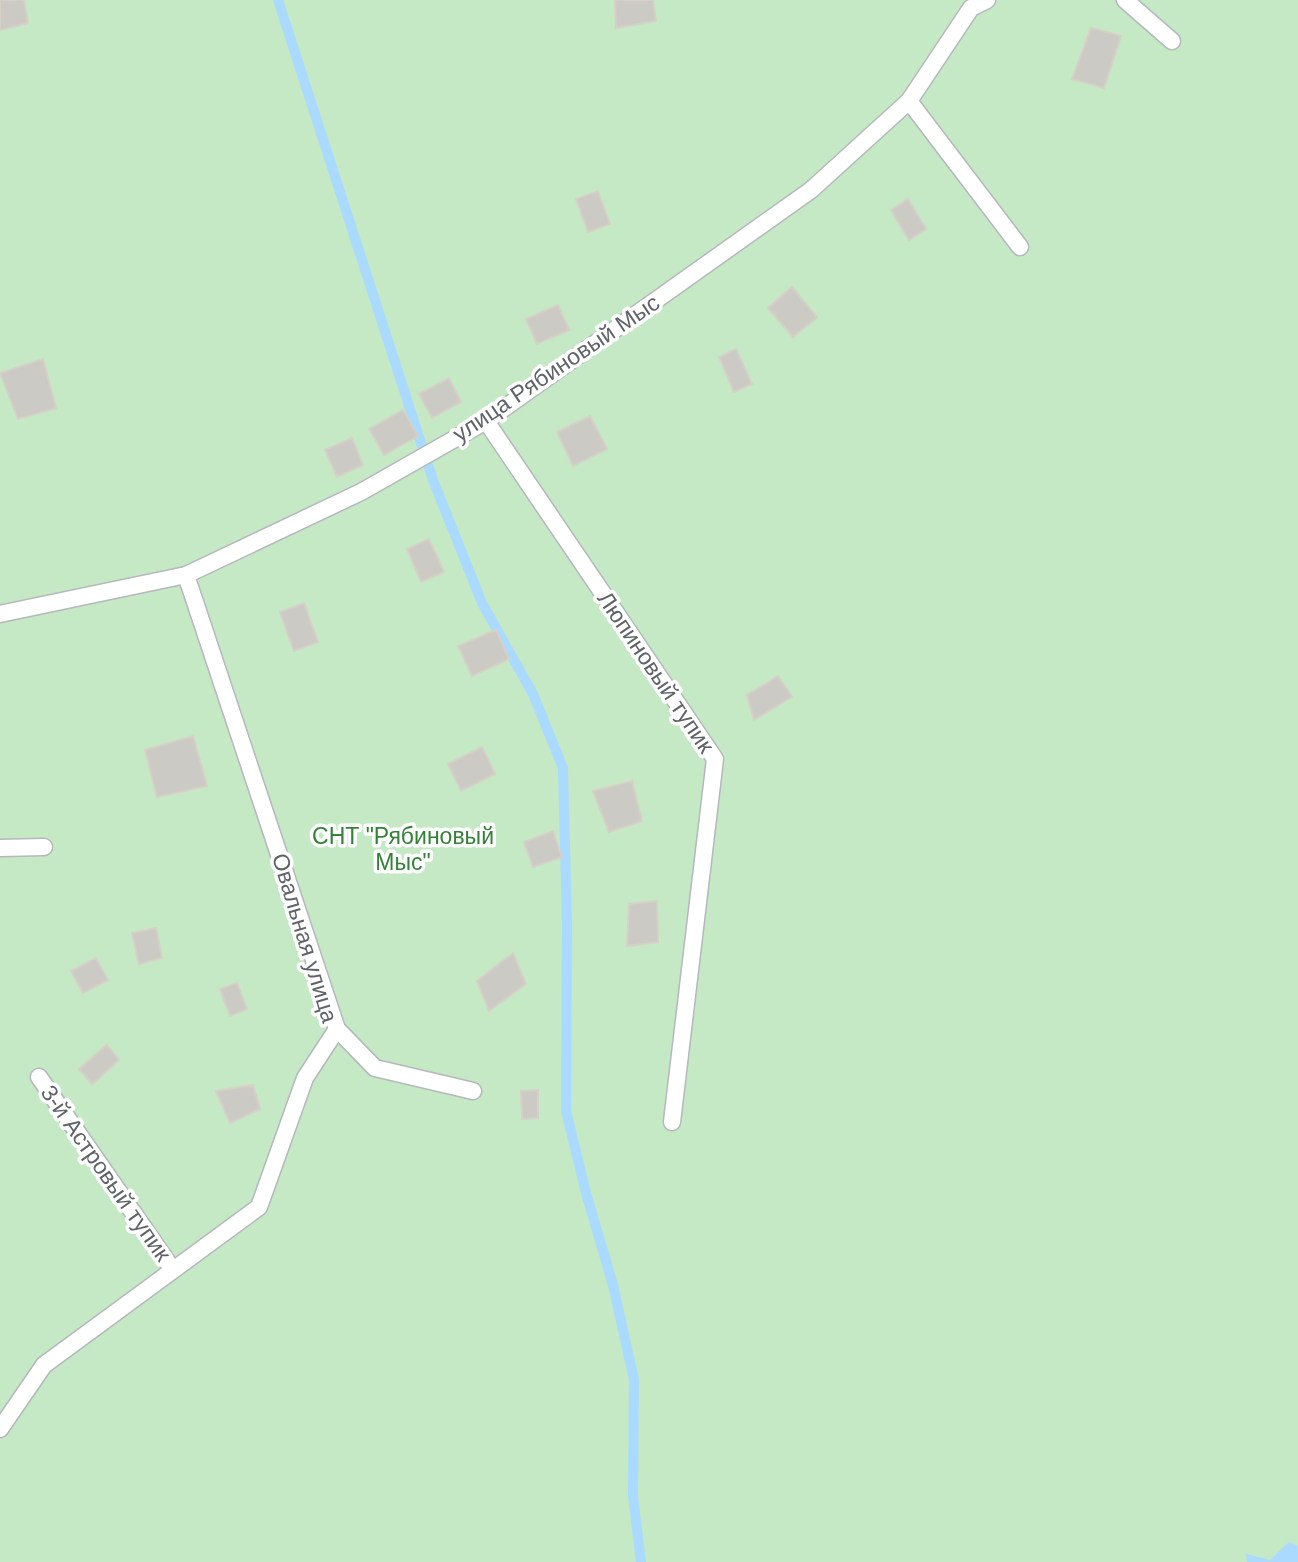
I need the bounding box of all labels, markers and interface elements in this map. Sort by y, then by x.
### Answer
street label: улица Рябиновый Мыс [448,289,664,447]
street label: Люпиновый тупик [592,586,720,758]
park label: СНТ "Рябиновый Мыс" [312,823,494,875]
street label: Овальная улица [267,850,343,1026]
street label: 3-й Астровый тупик [36,1080,177,1267]

